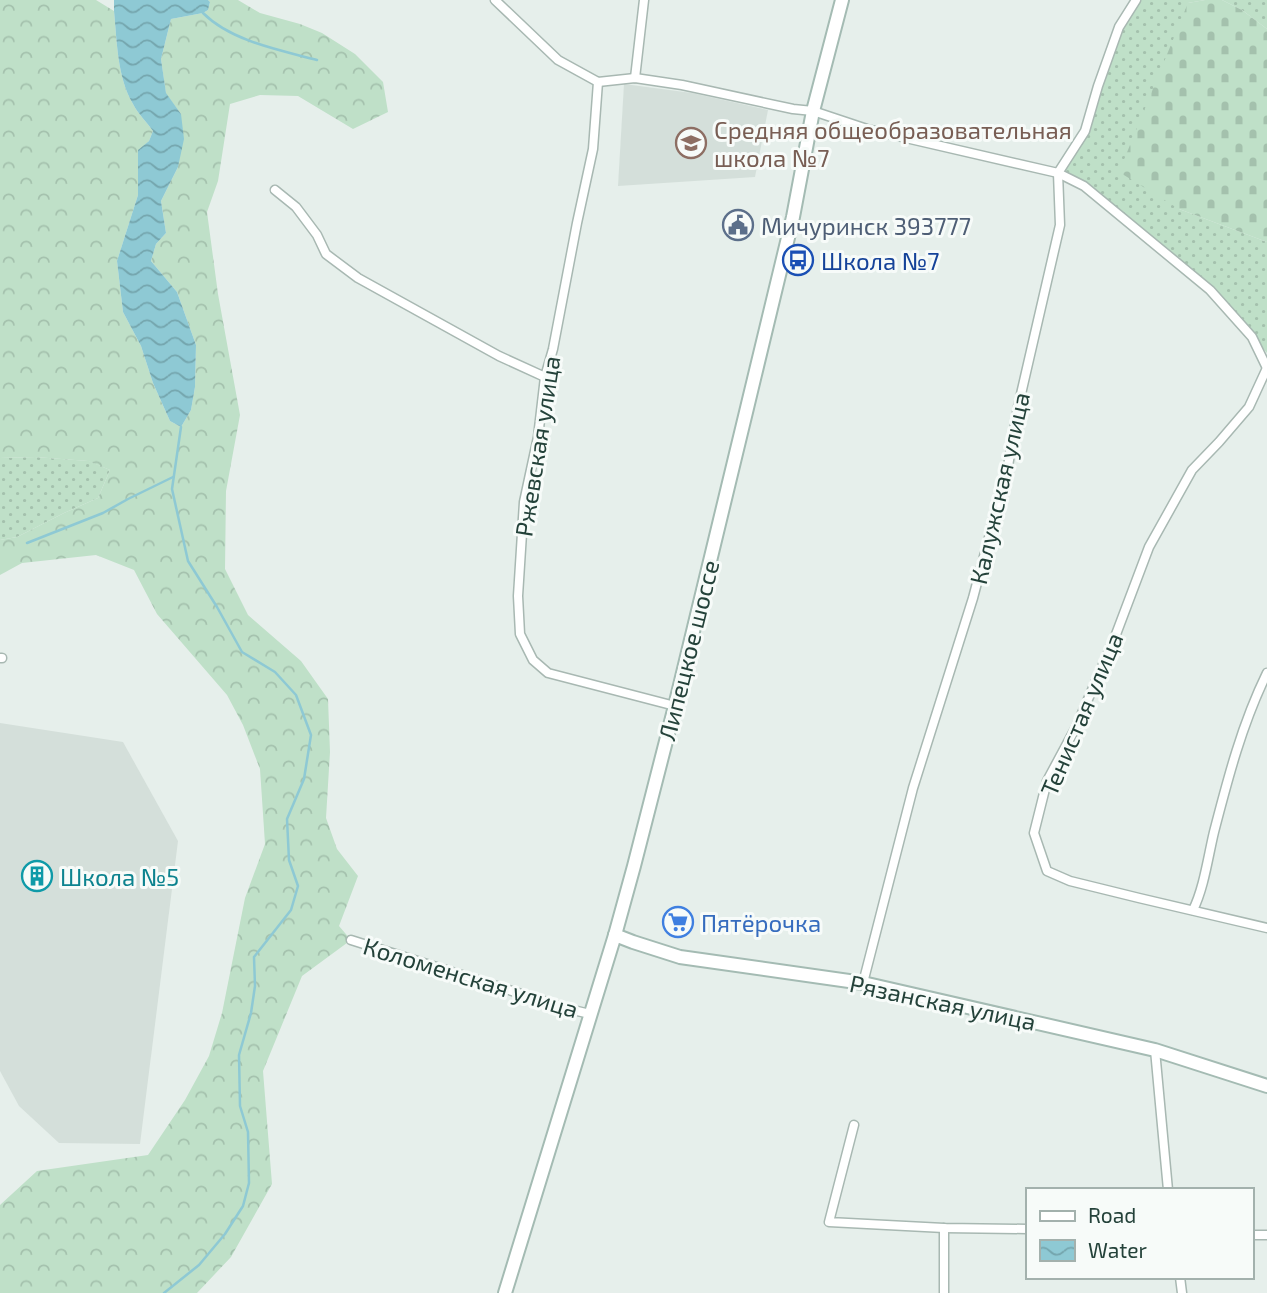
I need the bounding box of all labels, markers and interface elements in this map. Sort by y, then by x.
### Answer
place label: Средняя общеобразовательная школа №7 [714,115,1072,172]
school or university icon: Средняя общеобразовательная школа №7 [674,126,708,160]
public building icon: Мичуринск 393777 [721,208,755,242]
place label: Мичуринск 393777 [761,211,971,241]
bus stop icon: Школа №7 [781,243,815,277]
place label: Школа №7 [821,246,940,275]
street label: Ржевская улица [508,354,567,539]
street label: Калужская улица [963,389,1036,587]
street label: Липецкое шоссе [652,557,724,743]
street label: Тенистая улица [1034,628,1129,800]
building icon: Школа №5 [20,859,54,893]
place label: Школа №5 [60,862,179,891]
supermarket icon: Пятёрочка [661,905,695,939]
place label: Пятёрочка [701,908,821,937]
street label: Коломенская улица [360,931,582,1024]
street label: Рязанская улица [847,968,1039,1037]
legend [1026,1188,1253,1279]
text: Road [1088,1202,1136,1227]
text: Water [1088,1237,1147,1262]

